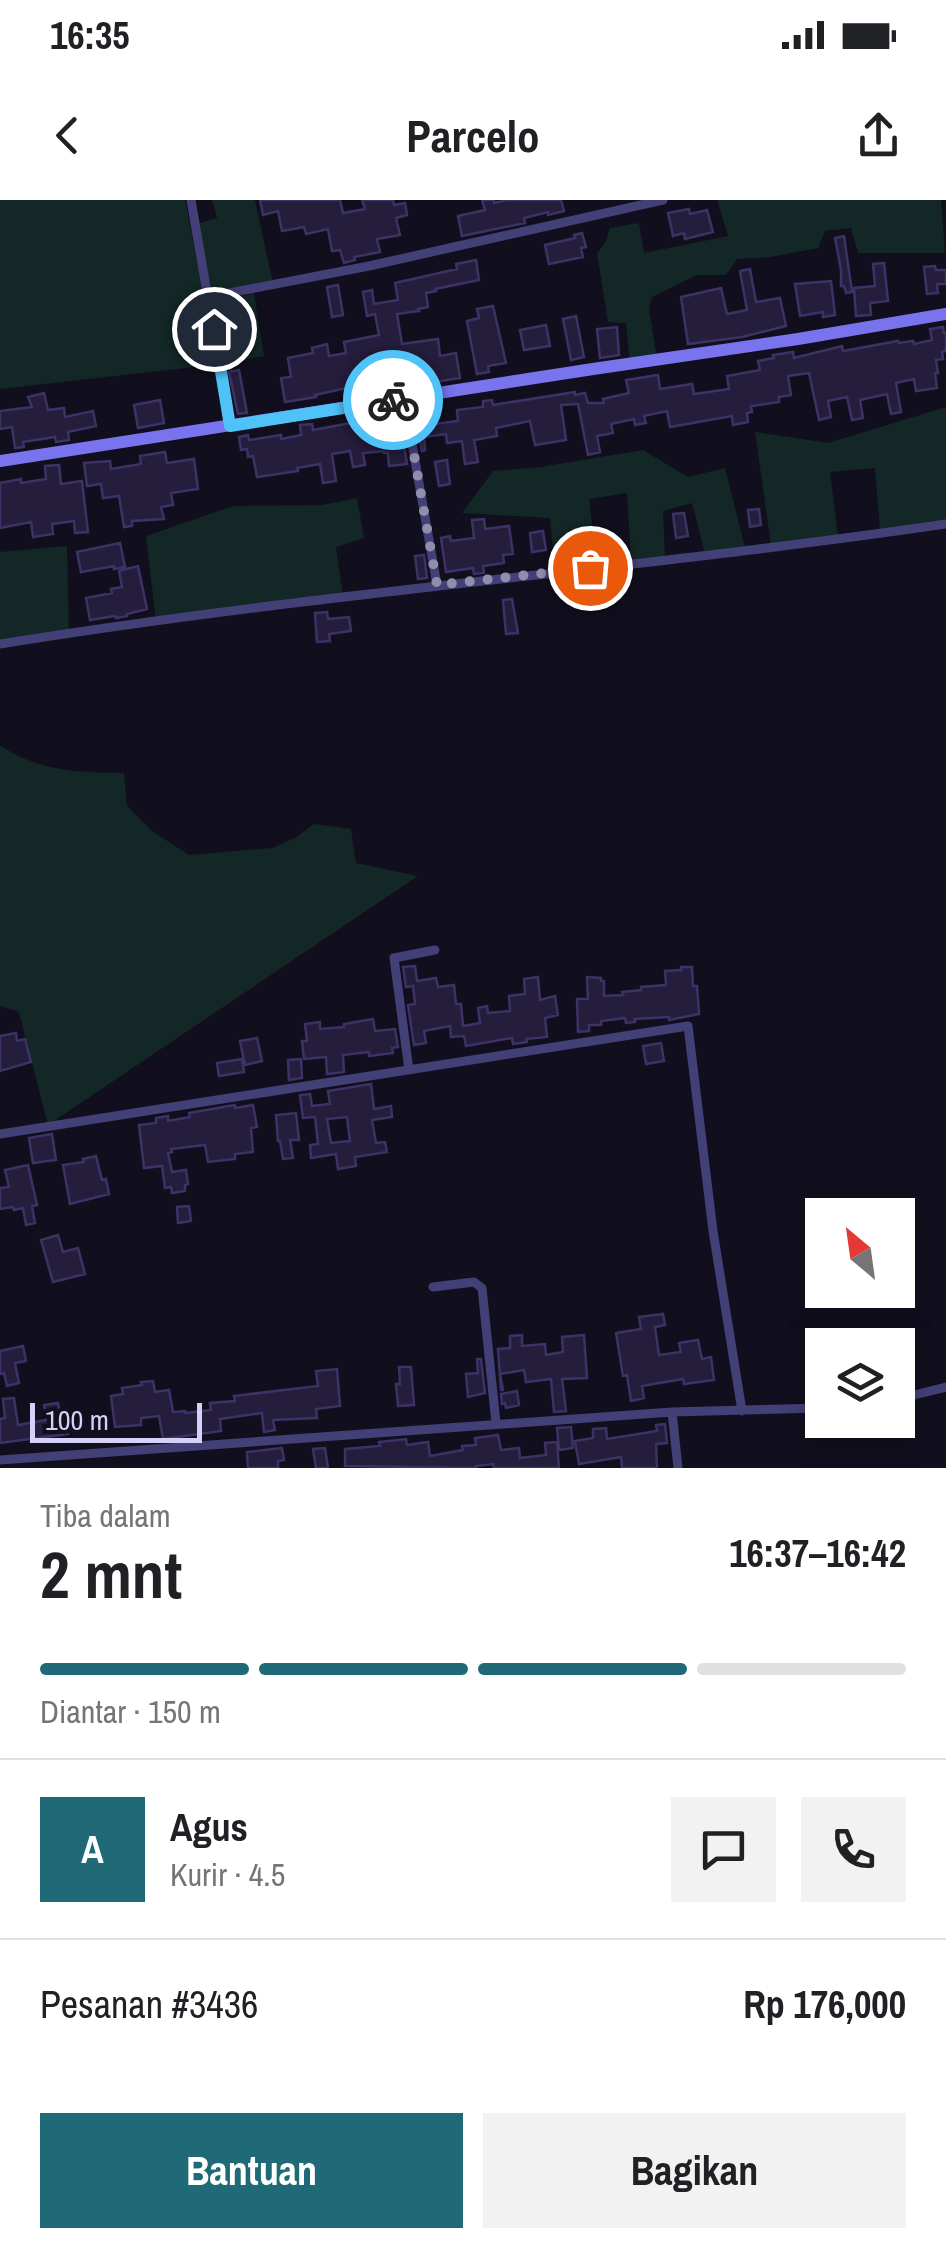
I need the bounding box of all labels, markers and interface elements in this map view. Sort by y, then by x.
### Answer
text: 16:35 [50,10,130,61]
text: Parcelo [406,105,540,166]
icon: back [40,108,95,163]
icon: share [851,108,906,163]
pin [172,287,257,372]
icon: home [187,302,242,357]
courier [343,350,443,450]
icon: bike [366,373,421,428]
pin [548,526,633,611]
icon: bag [563,541,618,596]
north arrow [805,1198,915,1308]
map controls [805,1198,915,1438]
button: layers [805,1328,915,1438]
scale bar [30,1398,202,1442]
text: 100 m [45,1401,109,1439]
text: Tiba dalam [40,1494,171,1537]
text: 16:37–16:42 [729,1528,906,1579]
text: 2 mnt [40,1531,182,1618]
text: Diantar · 150 m [40,1690,221,1733]
button: chat [671,1797,776,1902]
button: phone [801,1797,906,1902]
text: Agus [170,1802,248,1853]
text: A [81,1824,104,1875]
text: Kurir · 4.5 [170,1853,285,1896]
text: Pesanan #3436 [40,1979,258,2030]
text: Rp 176,000 [743,1979,906,2030]
button: Bantuan [40,2113,463,2228]
button: Bagikan [483,2113,906,2228]

